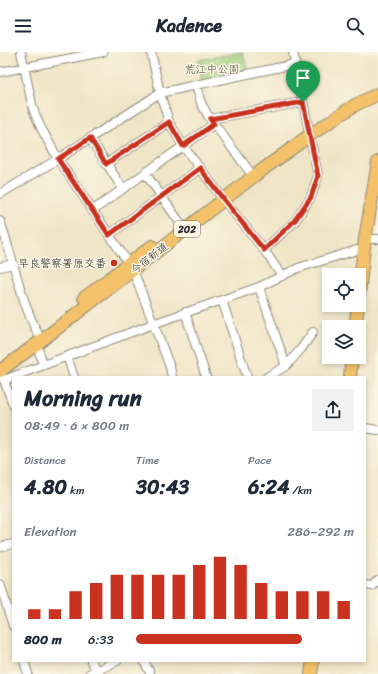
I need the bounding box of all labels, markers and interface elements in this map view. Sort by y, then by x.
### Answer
text: Kadence [156,10,222,42]
icon: menu [12,15,34,37]
icon: search [344,15,366,37]
park label: 荒江中公園 [185,60,240,79]
pin [286,61,320,102]
icon: arrive [292,67,314,89]
road number: 202 [174,221,200,237]
street label: 今宿新道 [126,237,172,279]
place label: 早良警察署原交番 [18,254,106,273]
marker: 早良警察署原交番 [109,258,119,268]
map controls [322,268,366,364]
button: locate [322,268,366,312]
button: layers [322,320,366,364]
text: Morning run [24,379,142,418]
button: share [312,389,354,431]
text: 08:49 · 6 × 800 m [24,414,129,437]
text: Distance [24,451,66,470]
text: Time [136,451,159,470]
text: Pace [248,451,271,470]
text: 4.80 [24,470,67,505]
text: 30:43 [136,470,189,505]
text: 6:24 [248,470,289,505]
text: km [67,481,84,500]
text: /km [289,481,312,500]
text: Elevation [24,520,77,543]
text: 286–292 m [288,520,354,543]
text: 800 m [24,628,62,651]
text: 6:33 [88,628,114,651]

